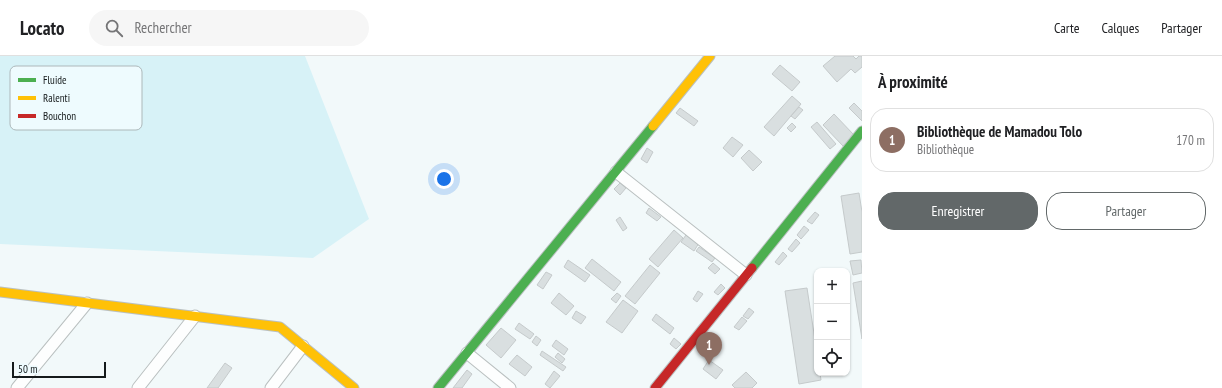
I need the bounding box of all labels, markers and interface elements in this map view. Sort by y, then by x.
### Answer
search box [89,10,369,46]
text: Locato [20,16,65,40]
icon: search [103,17,125,39]
text: Rechercher [135,18,192,37]
text: Carte [1054,19,1079,37]
text: Calques [1101,19,1139,37]
text: Partager [1161,19,1202,37]
legend [10,66,142,130]
text: À proximité [878,71,948,93]
text: Fluide [43,73,67,87]
text: Ralenti [43,91,70,105]
text: Bouchon [43,109,76,123]
text: Bibliothèque de Mamadou Tolo [917,122,1082,141]
text: 1 [889,132,895,149]
text: 170 m [1176,132,1205,149]
text: Bibliothèque [917,141,974,158]
your location [434,169,454,189]
button: Enregistrer [878,192,1038,230]
button: Partager [1046,192,1206,230]
map controls [814,268,850,376]
button: + [814,268,850,304]
button: − [814,304,850,340]
pin: 1 [696,332,722,365]
button: locate [814,340,850,376]
scale bar [12,360,106,379]
text: 50 m [18,362,37,376]

